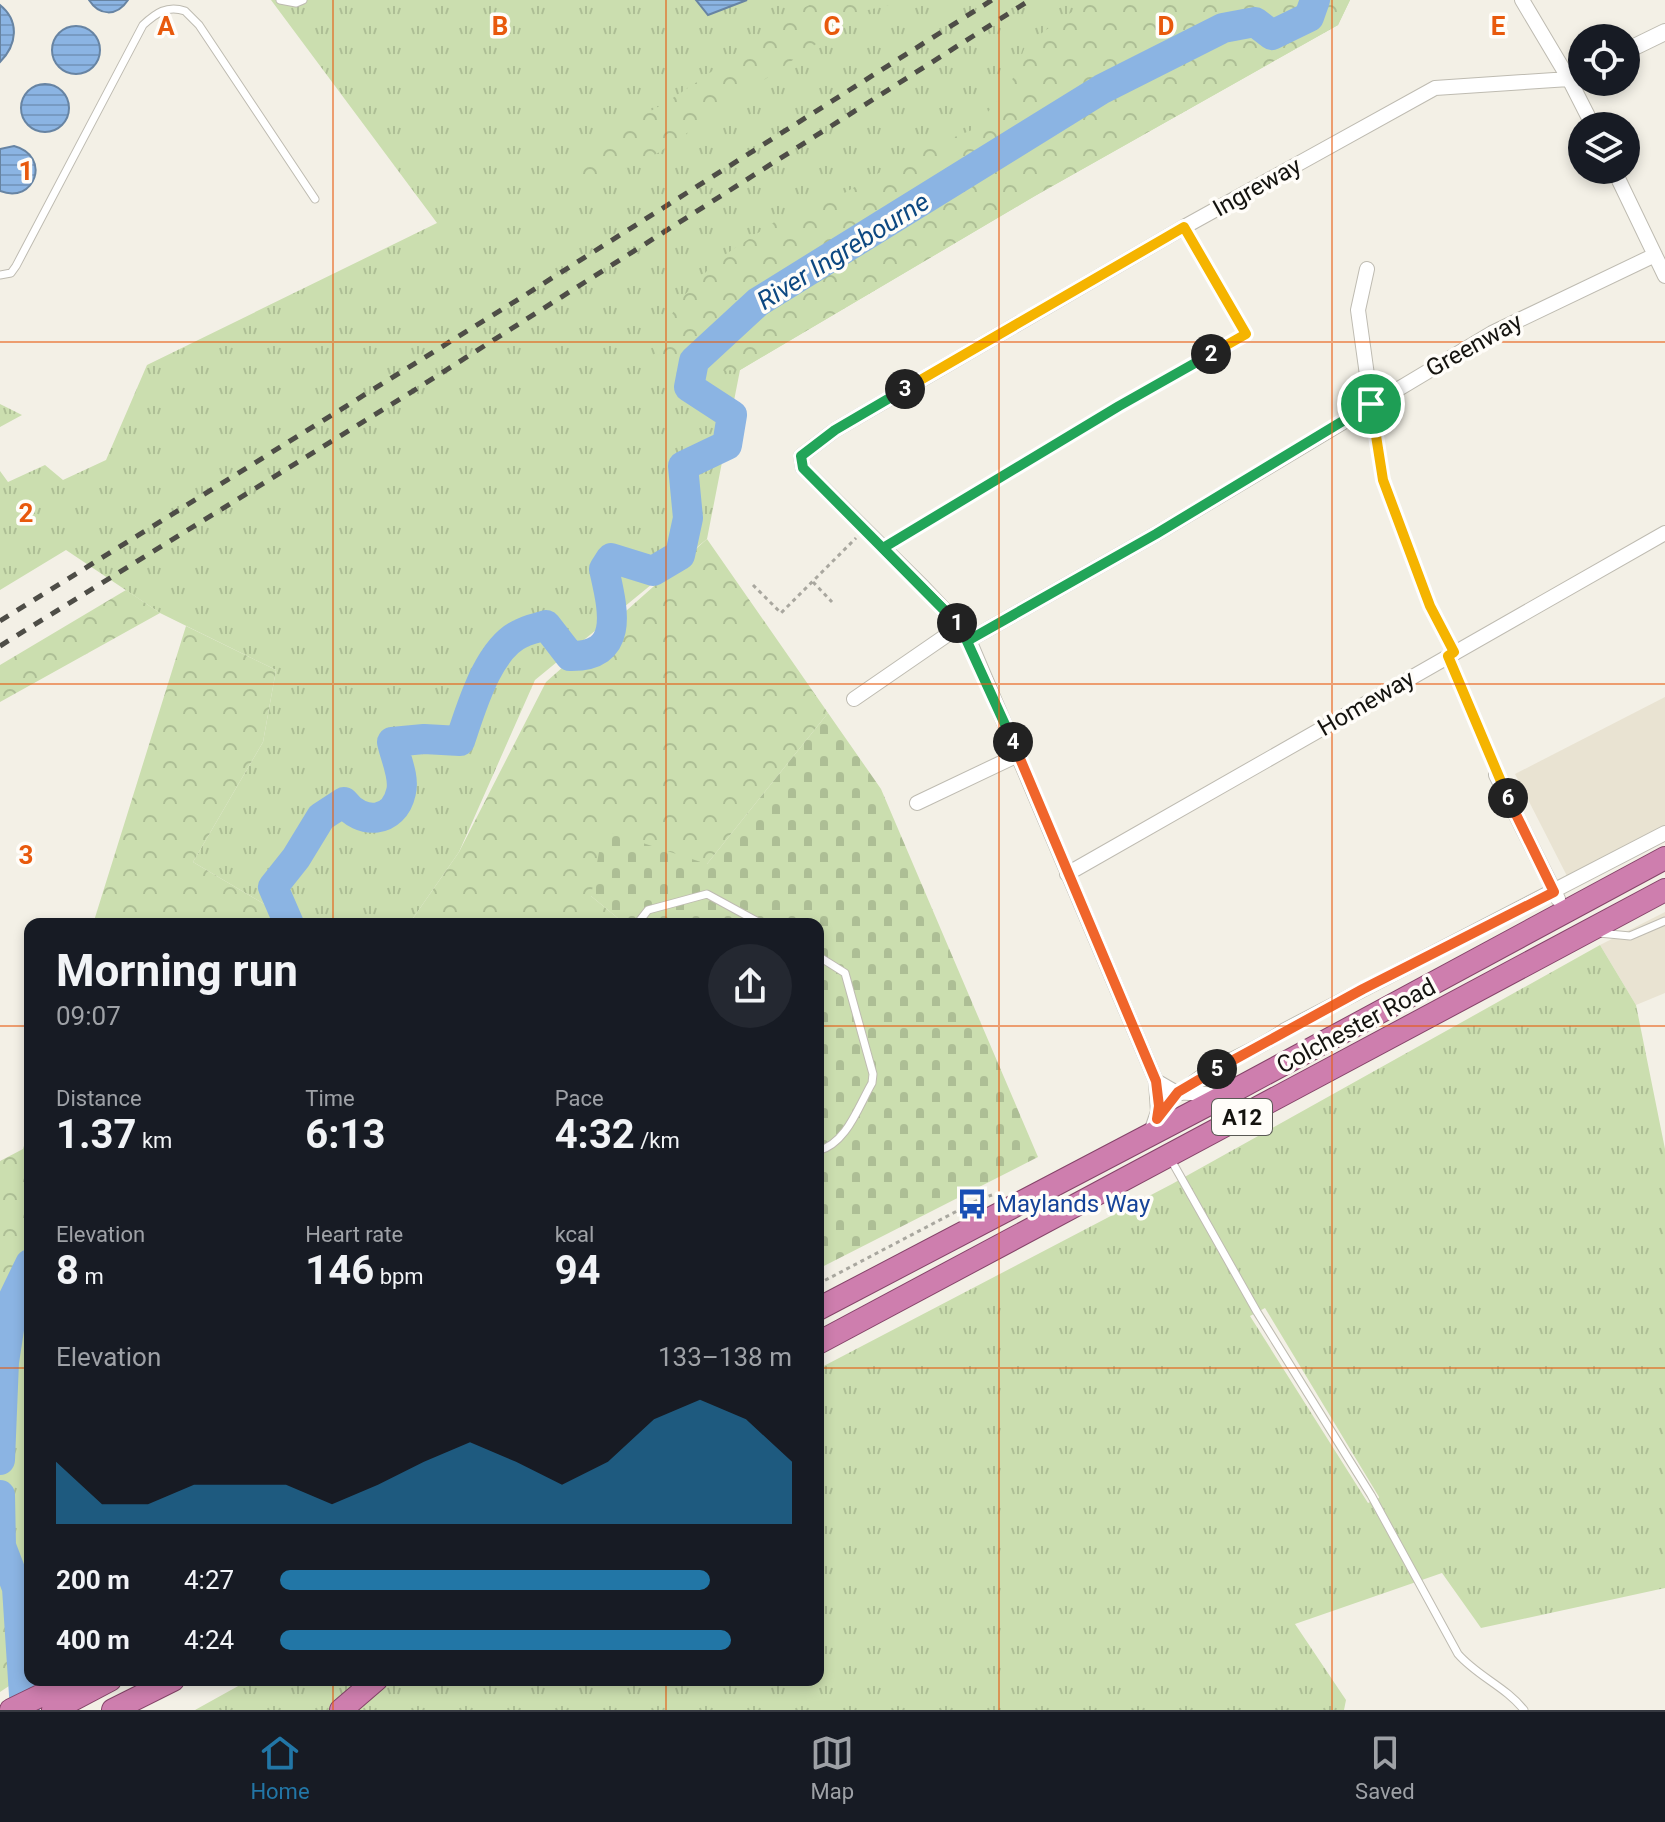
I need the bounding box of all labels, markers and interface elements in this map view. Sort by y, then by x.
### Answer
text: A [157,11,175,41]
text: B [492,11,508,41]
text: C [823,11,841,41]
text: D [1158,11,1174,41]
text: E [1491,11,1506,41]
map controls [1568,24,1640,184]
button: locate [1568,24,1640,96]
button: layers [1568,112,1640,184]
street label: Ingreway [1208,151,1306,223]
text: 1 [19,156,33,186]
water label: River Ingrebourne [752,186,934,316]
street label: Greenway [1421,307,1527,383]
pin: 2 [1191,334,1231,374]
text: 2 [1205,341,1217,366]
pin: 3 [885,369,925,409]
pin [1337,370,1405,438]
text: 3 [899,376,911,401]
icon: arrive [1349,382,1393,426]
text: 2 [19,498,33,528]
pin: 1 [937,603,977,643]
text: 1 [951,610,963,635]
street label: Homeway [1313,664,1420,742]
pin: 4 [993,722,1033,762]
text: 4 [1007,729,1019,754]
pin: 6 [1488,778,1528,818]
text: 6 [1502,785,1514,810]
text: 3 [19,840,33,870]
button: share [708,944,792,1028]
text: Morning run [56,945,298,997]
street label: Colchester Road [1272,972,1440,1080]
text: 09:07 [56,1001,121,1031]
pin: 5 [1197,1049,1237,1089]
text: 5 [1211,1056,1223,1081]
text: Distance [56,1086,142,1111]
text: Time [305,1086,355,1111]
text: Pace [555,1086,604,1111]
road number: A12 [1212,1099,1272,1135]
text: 1.37 [56,1111,136,1158]
text: 6:13 [305,1111,385,1158]
text: 4:32 [555,1111,635,1158]
text: km [136,1128,172,1153]
text: /km [635,1128,680,1153]
bus stop icon: Maylands Way [955,1187,989,1221]
place label: Maylands Way [996,1190,1151,1218]
text: Elevation [56,1222,145,1247]
text: Heart rate [305,1222,403,1247]
text: kcal [555,1222,594,1247]
text: 8 [56,1247,79,1294]
text: 146 [305,1247,374,1294]
text: 94 [555,1247,601,1294]
text: m [79,1264,104,1289]
text: bpm [374,1264,424,1289]
text: Elevation [56,1342,161,1372]
text: 133–138 m [658,1342,792,1372]
text: 200 m [56,1565,130,1595]
text: 4:27 [184,1565,234,1595]
text: 400 m [56,1625,130,1655]
text: 4:24 [184,1625,234,1655]
tab: Home [250,1731,310,1804]
tab: Map [810,1731,854,1804]
tab: Saved [1355,1731,1415,1804]

